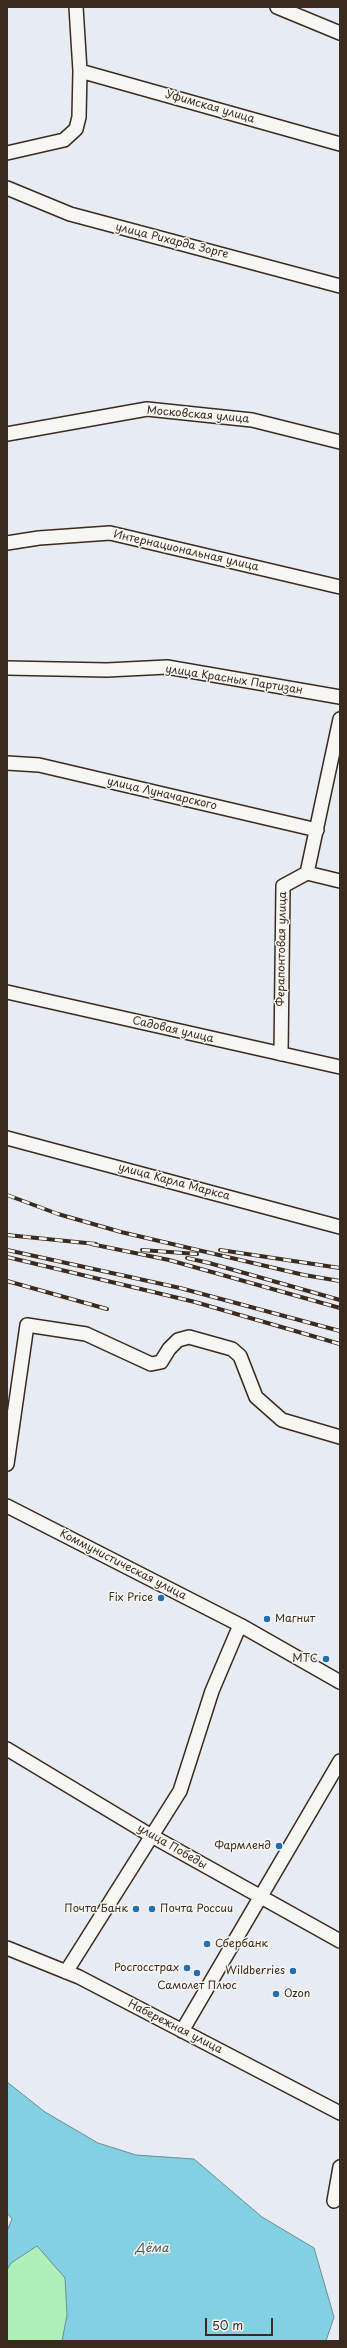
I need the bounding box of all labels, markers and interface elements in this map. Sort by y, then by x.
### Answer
street label: Уфимская улица [164,88,256,126]
street label: улица Рихарда Зорге [114,221,230,261]
street label: Московская улица [146,404,250,426]
street label: Интернациональная улица [112,528,260,574]
street label: улица Красных Партизан [164,663,304,697]
street label: улица Луначарского [106,775,218,813]
street label: Ферапонтовая улица [274,891,290,1007]
street label: Садовая улица [131,1014,215,1046]
street label: улица Карла Маркса [117,1161,231,1203]
street label: Коммунистическая улица [57,1527,189,1603]
place label: Fix Price [109,1591,153,1605]
marker: Fix Price [156,1593,166,1603]
place label: Магнит [275,1612,315,1626]
marker: Магнит [262,1614,272,1624]
place label: МТС [292,1652,318,1666]
marker: МТС [321,1654,331,1664]
street label: улица Победы [135,1822,209,1872]
place label: Фармленд [214,1839,271,1853]
marker: Фармленд [274,1841,284,1851]
place label: Почта Банк [64,1902,128,1916]
place label: Почта России [160,1902,233,1916]
marker: Почта Банк [131,1904,141,1914]
marker: Почта России [147,1904,157,1914]
place label: Сбербанк [215,1937,268,1951]
marker: Сбербанк [202,1939,212,1949]
place label: Росгосстрах [114,1961,179,1975]
marker: Росгосстрах [182,1963,192,1973]
place label: Wildberries [225,1964,285,1978]
marker: Wildberries [288,1966,298,1976]
marker: Самолет Плюс [192,1968,202,1978]
place label: Самолет Плюс [157,1979,237,1993]
place label: Ozon [284,1987,310,2001]
marker: Ozon [271,1989,281,1999]
street label: Набережная улица [126,1997,224,2057]
water label: Дёма [135,2242,169,2256]
scale bar [207,2310,275,2336]
text: 50 m [212,2316,243,2334]

